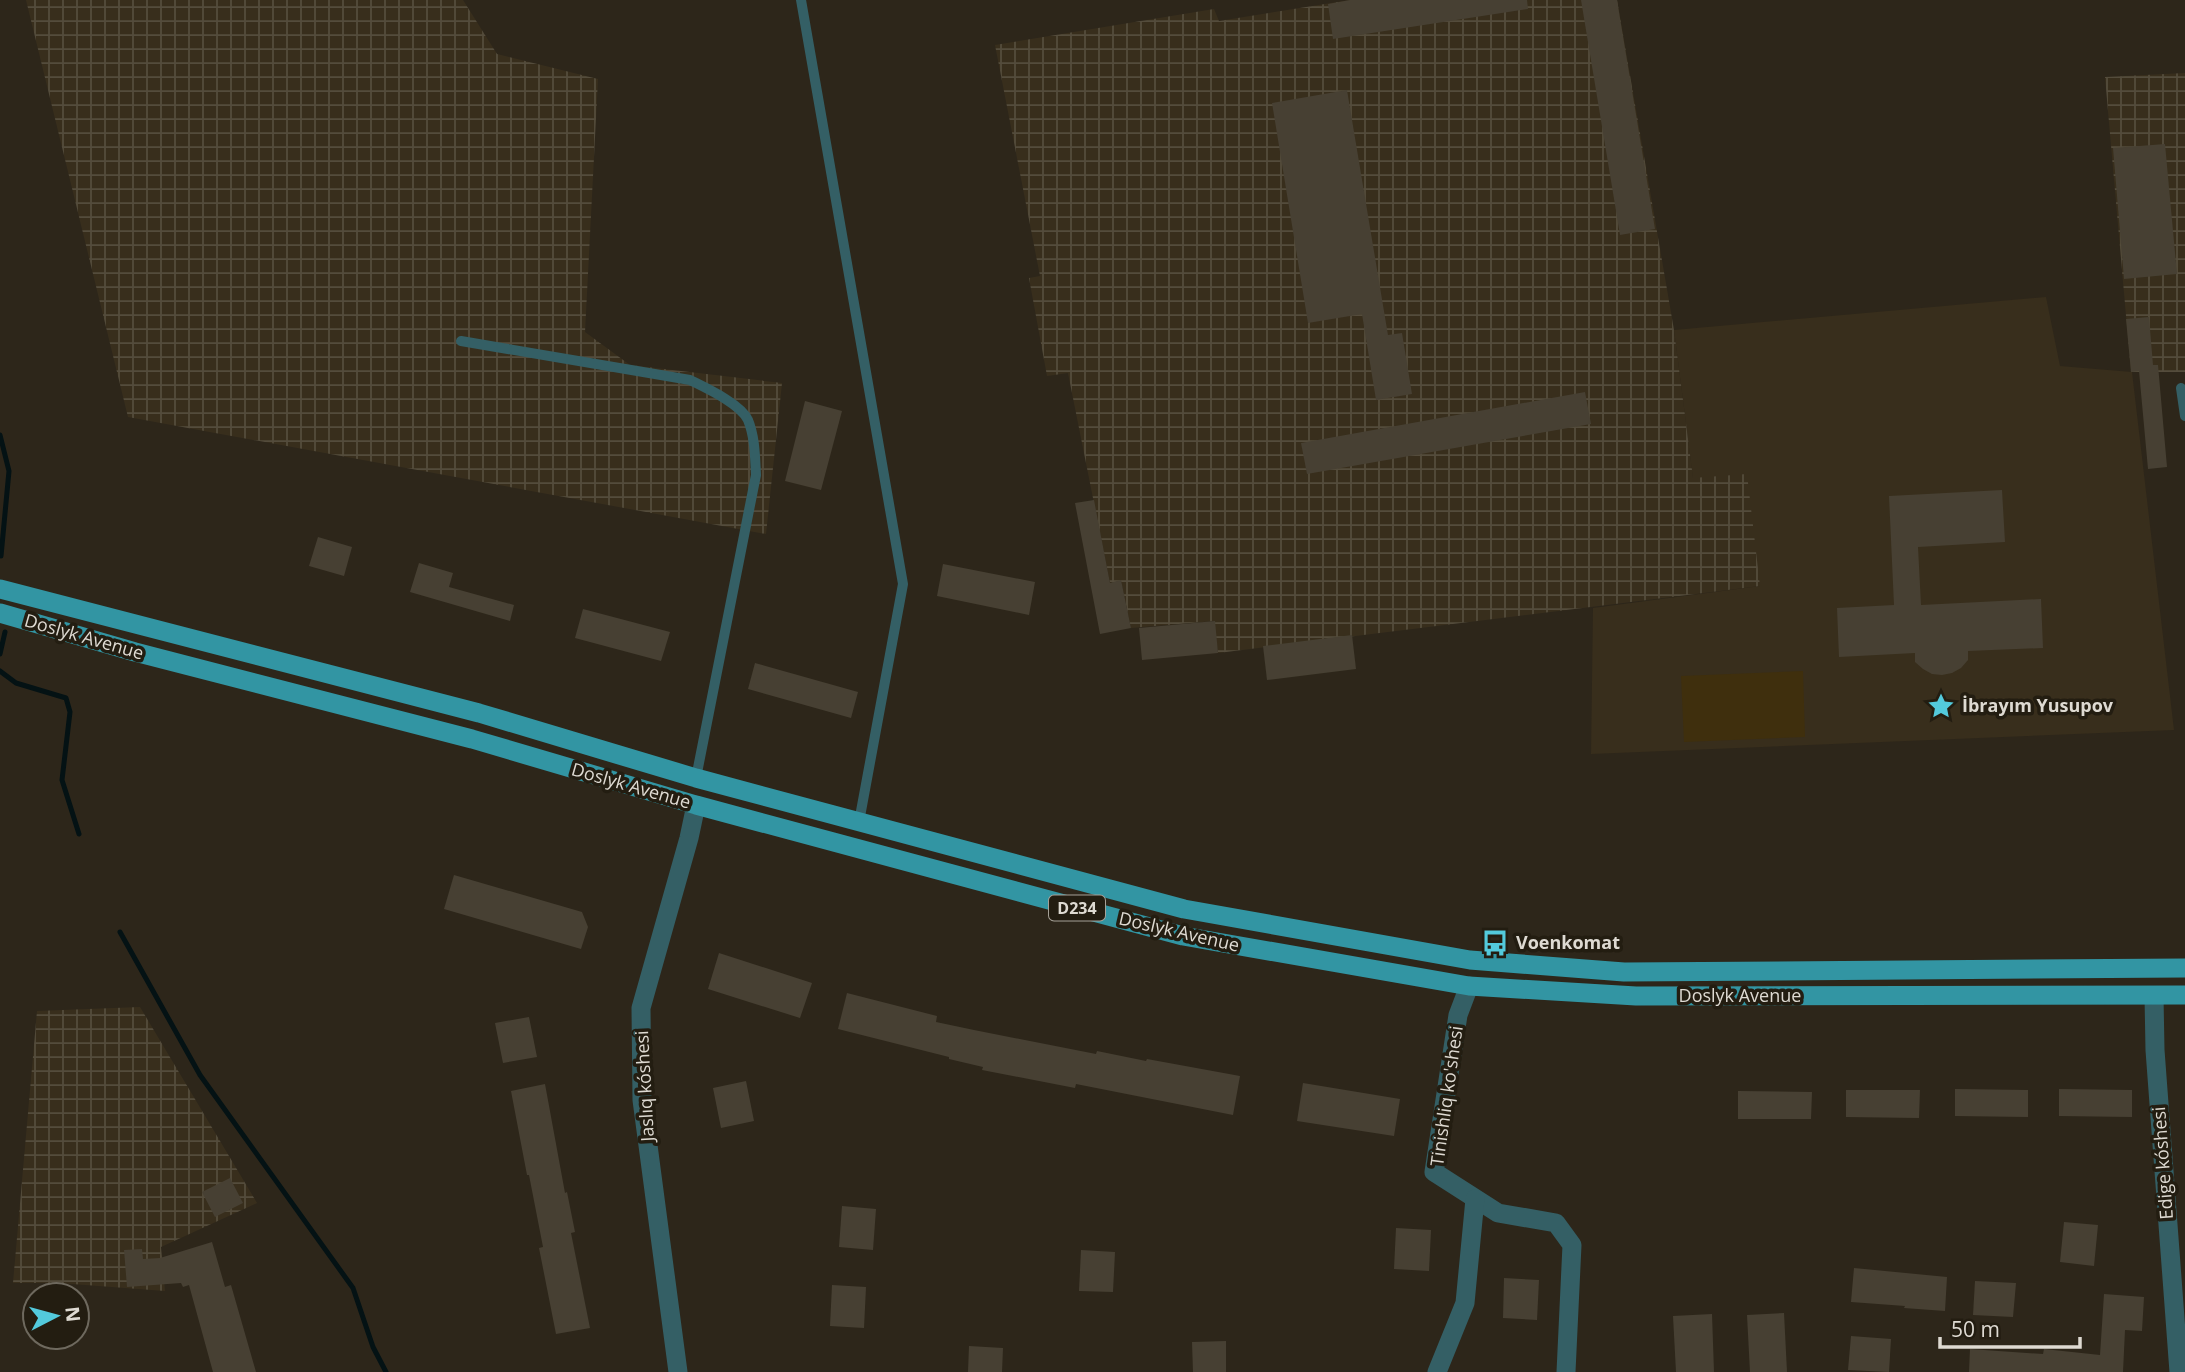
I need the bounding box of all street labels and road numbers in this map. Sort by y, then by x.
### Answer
street label: Doslyk Avenue [22,608,147,665]
street label: Doslyk Avenue [569,757,694,814]
road number: D234 [1049,896,1105,920]
street label: Doslyk Avenue [1117,906,1242,957]
street label: Doslyk Avenue [1679,983,1801,1007]
street label: Tinishliq ko'shesi [1424,1024,1468,1168]
street label: Jaslıq kóshesi [629,1030,659,1144]
street label: Edige kóshesi [2146,1106,2178,1220]

